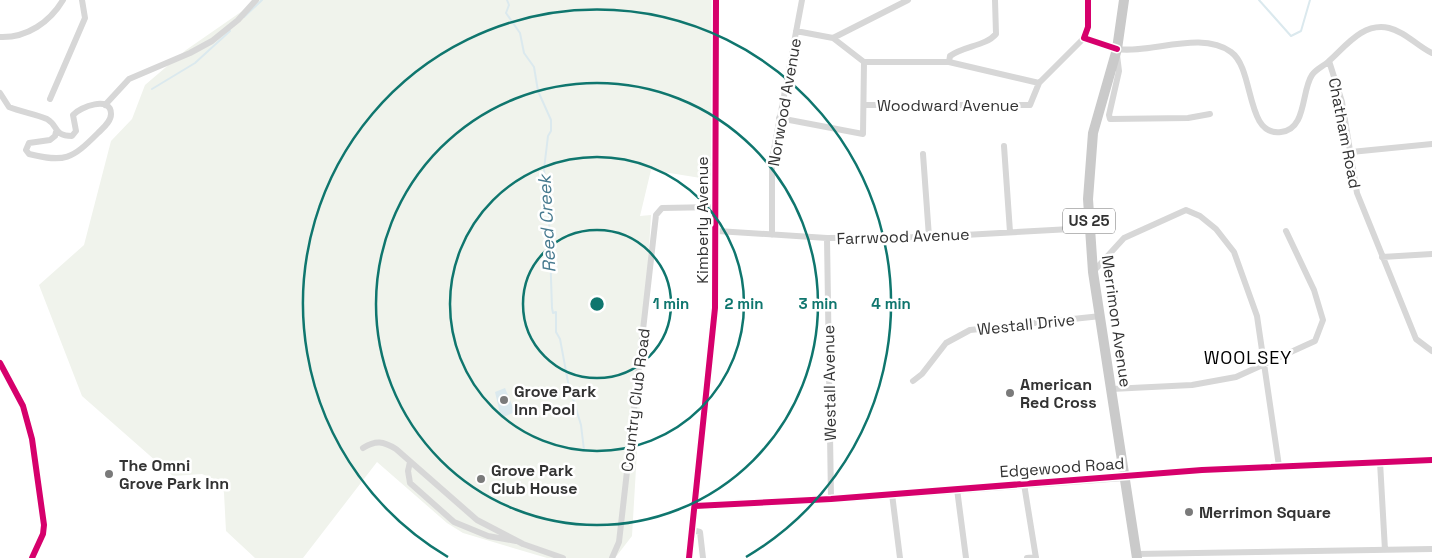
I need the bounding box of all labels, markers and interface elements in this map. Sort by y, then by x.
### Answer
street label: Norwood Avenue [763,36,806,168]
street label: Chatham Road [1323,76,1366,190]
street label: Woodward Avenue [877,95,1019,116]
street label: Kimberly Avenue [692,156,713,284]
water label: Reed Creek [532,172,561,274]
road number: US 25 [1063,208,1115,234]
street label: Farrwood Avenue [836,224,970,249]
street label: Merrimon Avenue [1097,254,1136,388]
text: 1 min [653,294,689,313]
text: 2 min [725,294,763,313]
text: 3 min [799,294,837,313]
text: 4 min [871,294,911,313]
centre of rings [588,295,606,313]
street label: Westall Drive [976,309,1076,340]
street label: Westall Avenue [818,325,841,441]
street label: Country Club Road [616,327,655,473]
district label: WOOLSEY [1204,346,1292,369]
place label: American Red Cross [1020,374,1097,413]
place label: Grove Park Inn Pool [514,381,596,420]
marker: American Red Cross [1004,387,1016,399]
marker: Grove Park Inn Pool [498,394,510,406]
street label: Edgewood Road [999,453,1125,482]
place label: The Omni Grove Park Inn [119,455,229,494]
place label: Grove Park Club House [491,460,577,499]
marker: The Omni Grove Park Inn [103,468,115,480]
marker: Grove Park Club House [475,473,487,485]
place label: Merrimon Square [1199,502,1331,523]
marker: Merrimon Square [1183,506,1195,518]

